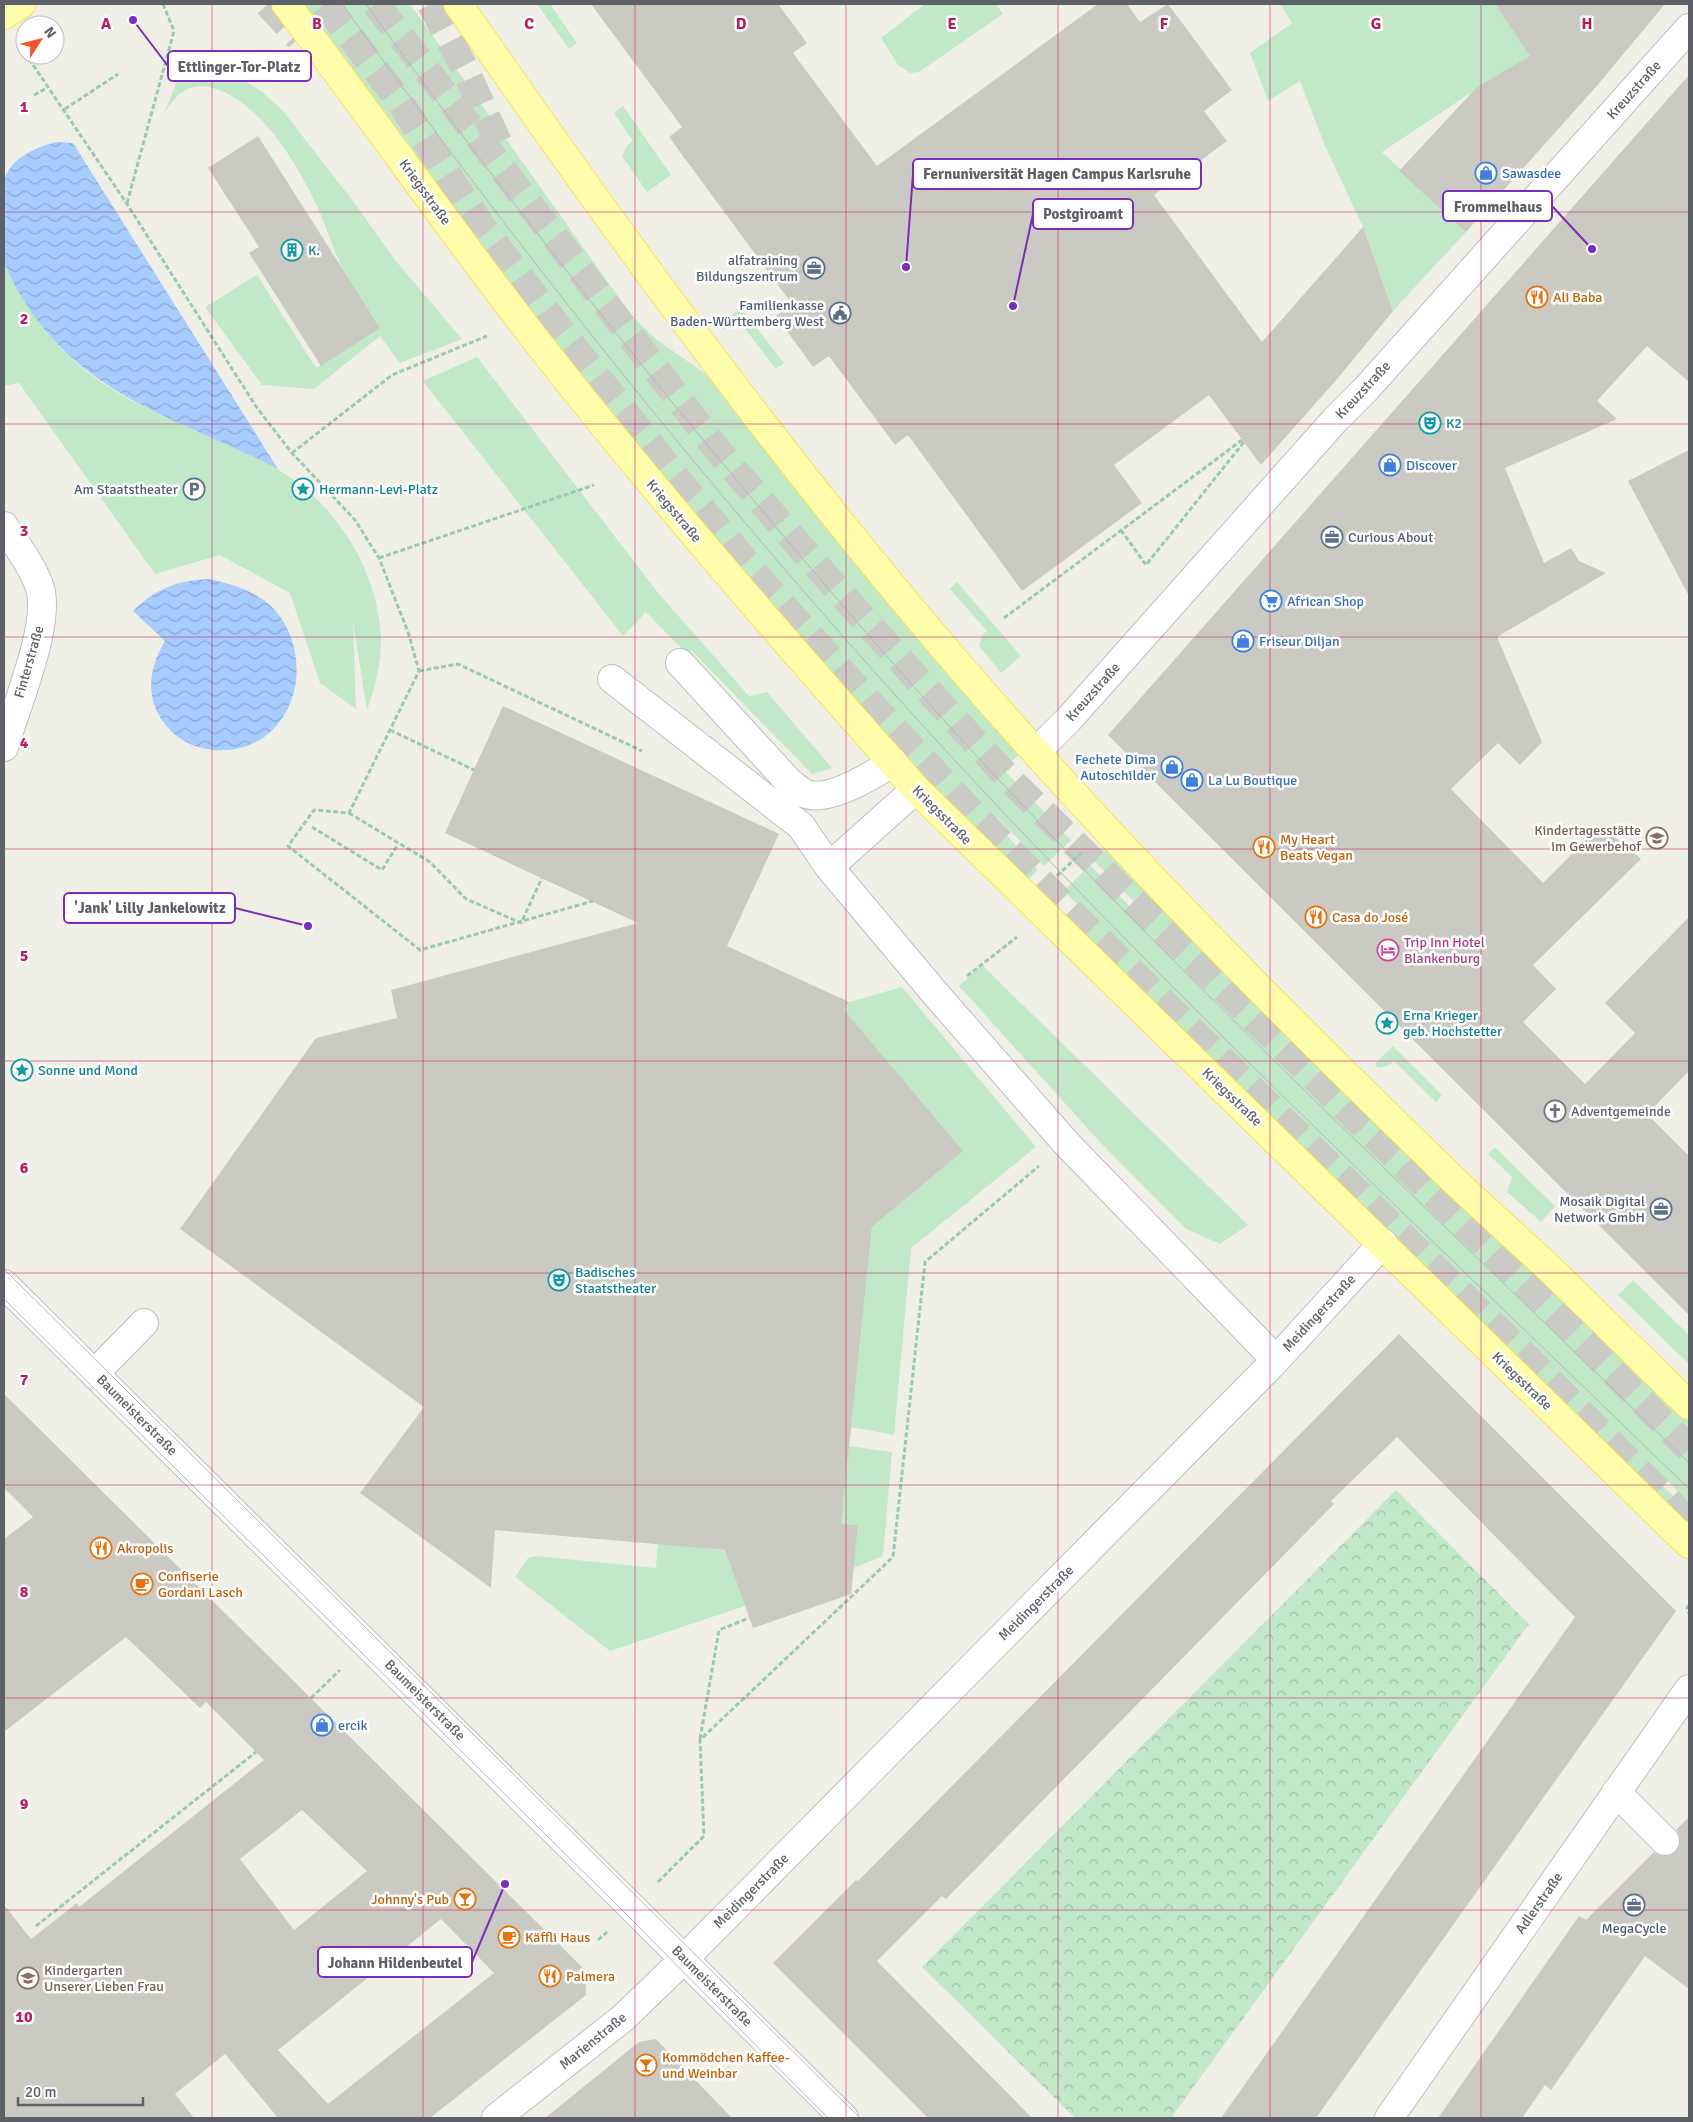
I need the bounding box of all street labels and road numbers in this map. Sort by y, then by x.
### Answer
street label: Kreuzstraße [1603,57,1665,123]
street label: Kriegsstraße [395,156,455,228]
street label: Kreuzstraße [1332,357,1394,423]
street label: Kriegsstraße [643,476,705,546]
street label: Finterstraße [11,624,47,700]
street label: Kreuzstraße [1062,659,1124,725]
street label: Kriegsstraße [909,782,975,848]
street label: Kriegsstraße [1198,1064,1266,1130]
street label: Meidingerstraße [1279,1271,1359,1355]
street label: Kriegsstraße [1488,1348,1556,1414]
street label: Baumeisterstraße [93,1371,181,1459]
street label: Meidingerstraße [995,1562,1077,1644]
street label: Baumeisterstraße [381,1656,469,1744]
street label: Meidingerstraße [710,1850,792,1932]
street label: Adlerstraße [1512,1869,1566,1937]
street label: Baumeisterstraße [668,1942,756,2030]
street label: Marienstraße [556,2009,630,2073]

